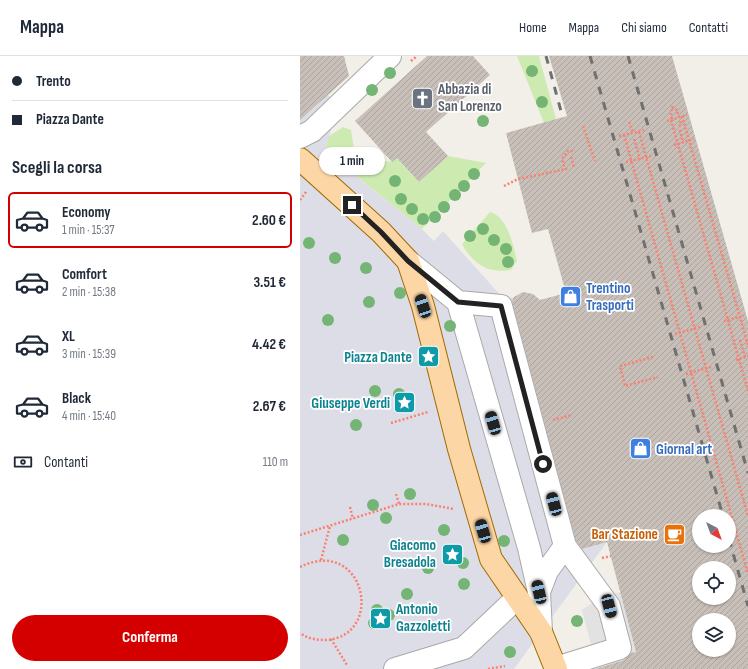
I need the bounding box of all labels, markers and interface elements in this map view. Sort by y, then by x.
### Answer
text: Mappa [20,16,64,39]
text: Home [519,19,547,36]
text: Mappa [569,19,599,36]
text: Chi siamo [621,19,667,36]
text: Contatti [689,19,728,36]
text: Trento [36,72,71,91]
place label: Abbazia di San Lorenzo [437,80,502,116]
church icon: Abbazia di San Lorenzo [410,85,436,111]
text: Piazza Dante [36,110,104,129]
callout: 1 min [319,147,385,175]
text: 1 min [340,153,364,169]
text: Scegli la corsa [12,157,102,178]
route end [343,196,361,214]
icon: car [14,202,50,238]
text: Economy [62,203,111,222]
text: 2.60 € [252,211,286,230]
text: 1 min · 15:37 [62,222,115,238]
icon: car [14,264,50,300]
text: Comfort [62,265,107,284]
text: 3.51 € [253,273,286,292]
place label: Trentino Trasporti [586,279,634,315]
text: 2 min · 15:38 [62,284,116,300]
shop icon: Trentino Trasporti [557,284,583,310]
car [414,293,432,319]
icon: car [14,326,50,362]
text: XL [62,327,75,346]
text: 4.42 € [252,335,286,354]
place icon: Piazza Dante [415,344,441,370]
text: 3 min · 15:39 [62,346,116,362]
place label: Piazza Dante [344,348,412,367]
icon: car [14,388,50,424]
text: Black [62,389,91,408]
place icon: Giuseppe Verdi [392,390,418,416]
place label: Giuseppe Verdi [311,394,390,413]
text: 2.67 € [253,397,286,416]
text: 4 min · 15:40 [62,408,116,424]
car [484,410,502,436]
shop icon: Giornal art [628,436,654,462]
place label: Giornal art [656,440,712,459]
icon: cash [12,451,34,473]
text: Contanti [44,453,88,472]
text: 110 m [263,454,288,470]
route start [534,455,552,473]
car [545,491,563,517]
north arrow [692,509,736,553]
map controls [692,509,736,657]
car [474,518,492,544]
cafe icon: Bar Stazione [661,521,687,547]
place label: Bar Stazione [591,525,658,544]
place label: Giacomo Bresadola [384,536,436,572]
place icon: Giacomo Bresadola [439,541,465,567]
button: locate [692,561,736,605]
car [530,579,548,605]
car [600,593,618,619]
place label: Antonio Gazzoletti [395,600,450,636]
place icon: Antonio Gazzoletti [368,605,394,631]
button: layers [692,613,736,657]
button: Conferma [12,615,288,661]

